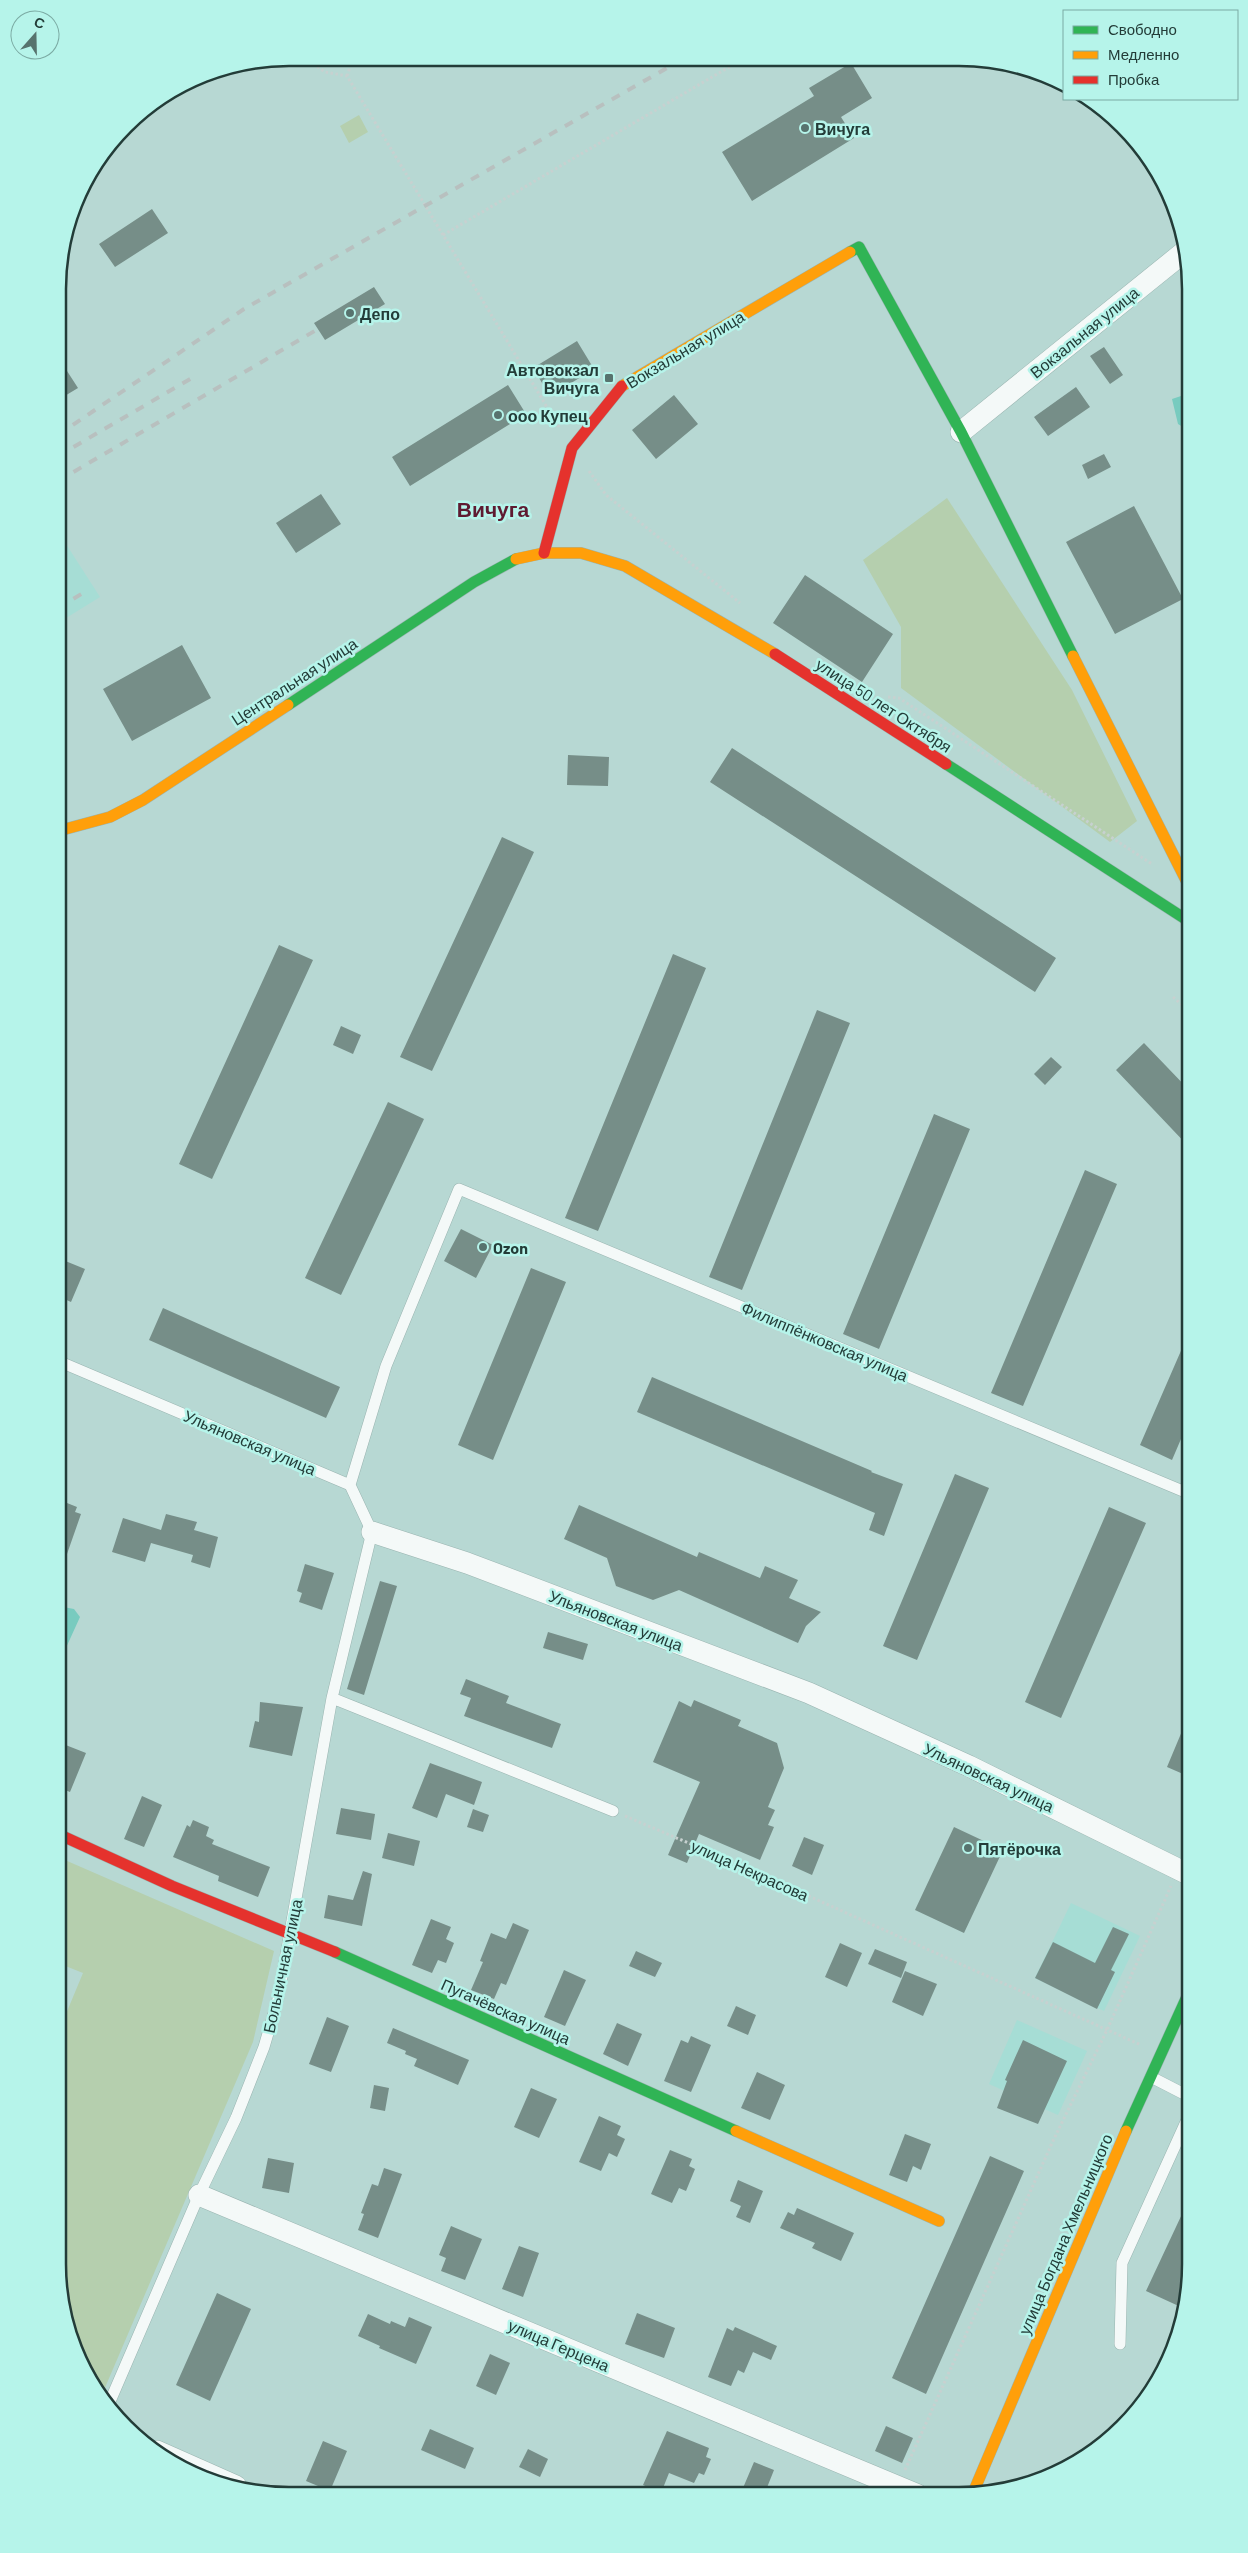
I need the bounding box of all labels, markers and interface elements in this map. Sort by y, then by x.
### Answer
north arrow [10,10,60,60]
legend [1063,10,1238,100]
text: С [32,13,47,32]
text: Свободно [1108,20,1177,38]
text: Медленно [1108,45,1179,63]
text: Пробка [1108,70,1160,88]
place label: Вичуга [815,119,870,138]
marker: Вичуга [799,122,811,134]
street label: Вокзальная улица [1026,282,1142,382]
place label: Депо [360,304,400,323]
street label: Вокзальная улица [623,306,748,392]
marker: Депо [344,307,356,319]
place label: Автовокзал Вичуга [506,360,599,397]
marker: Автовокзал Вичуга [603,372,615,384]
place label: ооо Купец [508,406,588,425]
marker: ооо Купец [492,409,504,421]
district label: Вичуга [457,496,530,521]
street label: Центральная улица [228,633,360,729]
street label: улица 50 лет Октября [813,654,955,756]
place label: Ozon [493,1238,528,1257]
marker: Ozon [477,1241,489,1253]
street label: Филиппёнковская улица [739,1297,911,1385]
street label: Ульяновская улица [181,1406,319,1478]
street label: Ульяновская улица [547,1586,686,1654]
street label: Ульяновская улица [921,1738,1057,1816]
street label: улица Некрасова [688,1836,812,1904]
place label: Пятёрочка [978,1839,1061,1858]
marker: Пятёрочка [962,1842,974,1854]
street label: Больничная улица [259,1897,305,2035]
street label: Пугачёвская улица [439,1974,574,2048]
street label: улица Богдана Хмельницкого [1014,2131,1116,2337]
street label: улица Герцена [505,2315,613,2375]

